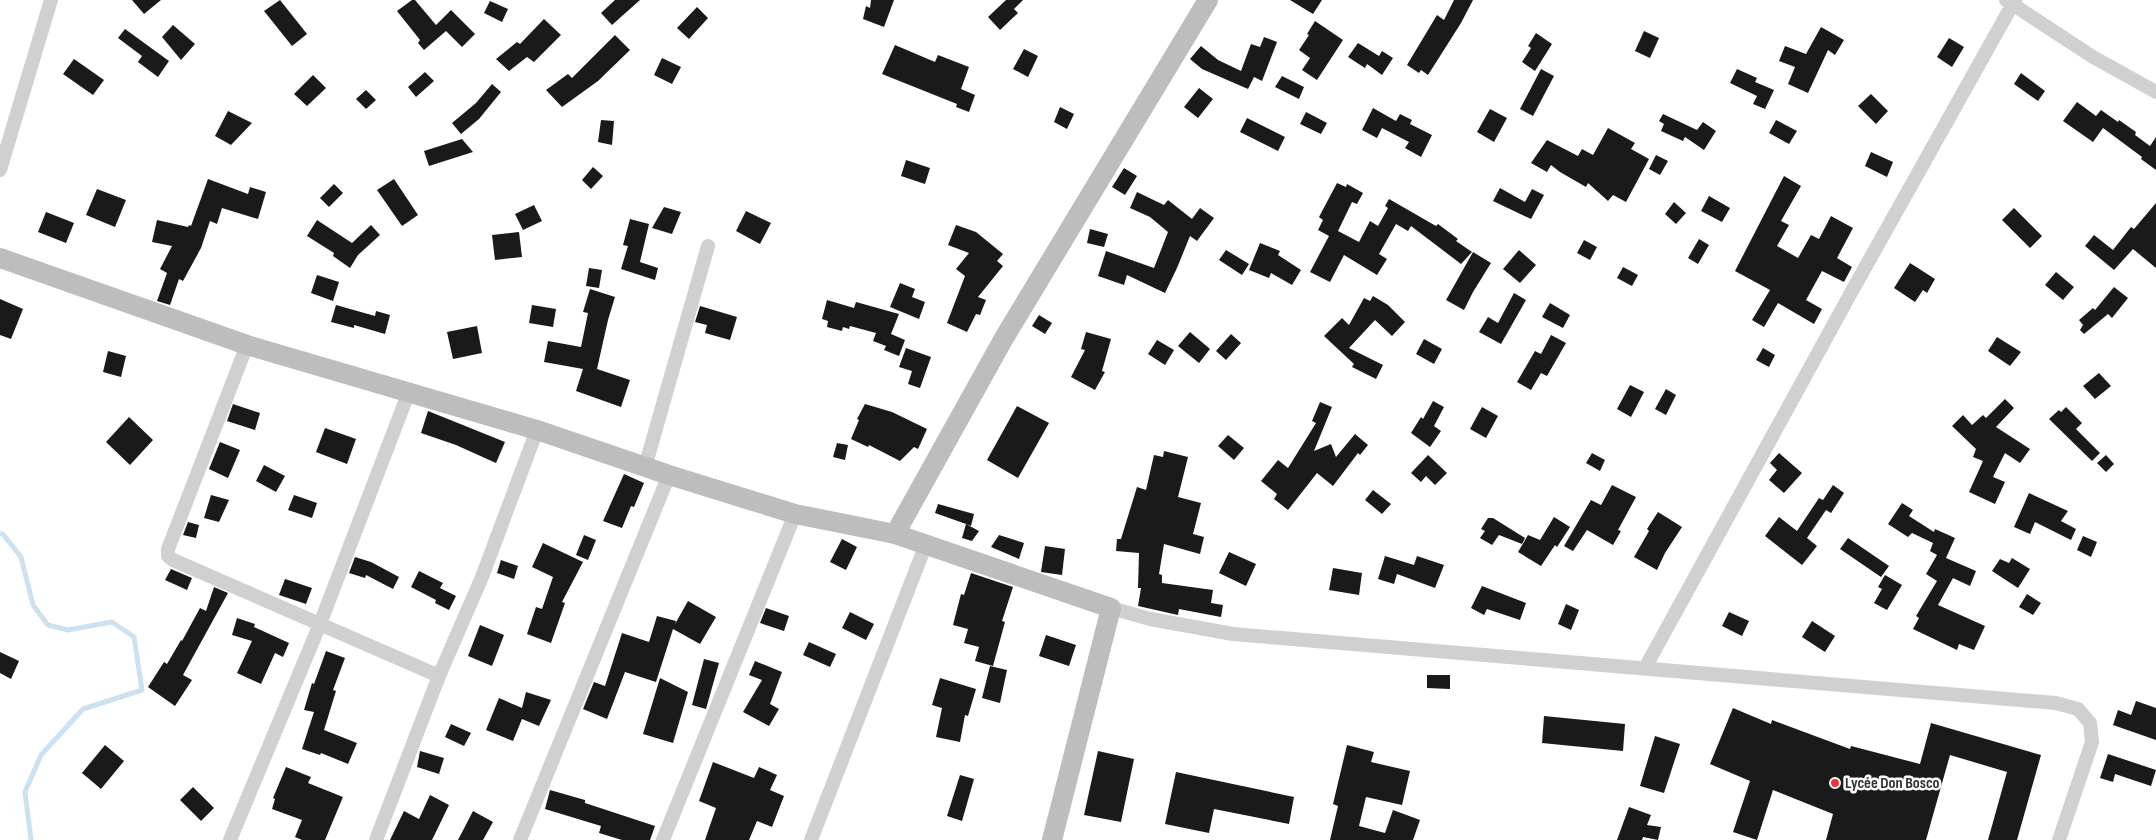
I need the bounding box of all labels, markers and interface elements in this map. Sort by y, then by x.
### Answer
place label: Lycée Don Bosco [1845,774,1940,793]
marker: Lycée Don Bosco [1829,777,1841,789]

